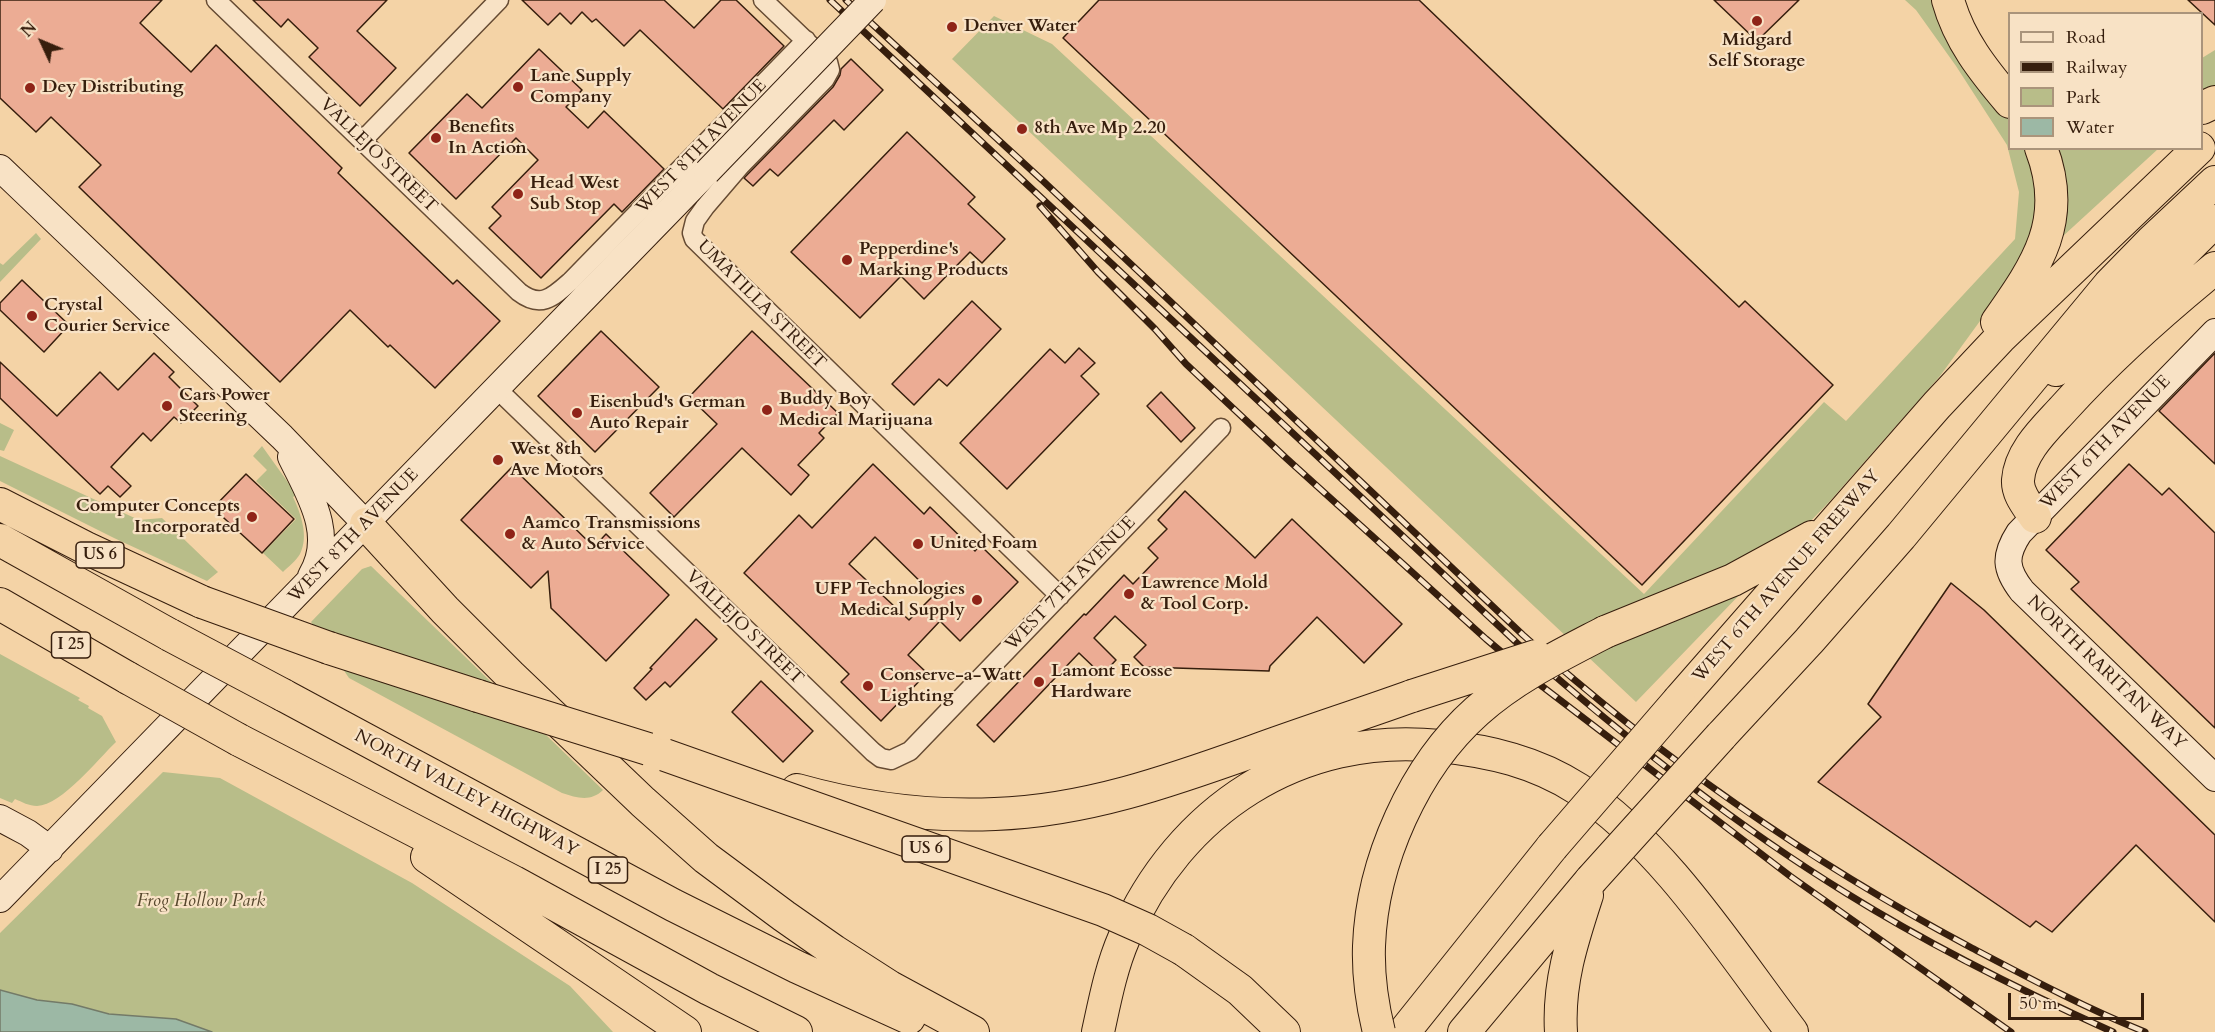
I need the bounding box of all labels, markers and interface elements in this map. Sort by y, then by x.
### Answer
north arrow [12,12,72,72]
legend [2008,12,2203,150]
marker: Midgard Self Storage [1750,14,1764,28]
place label: Denver Water [964,16,1076,38]
text: N [16,17,42,42]
marker: Denver Water [945,20,959,34]
text: Road [2066,25,2106,50]
place label: Midgard Self Storage [1709,30,1805,72]
text: Railway [2066,55,2128,80]
place label: Lane Supply Company [530,66,632,109]
street label: WEST 8TH AVENUE [632,75,772,219]
place label: Dey Distributing [42,77,184,99]
marker: Lane Supply Company [511,80,525,94]
marker: Dey Distributing [23,81,37,95]
text: Park [2066,85,2101,110]
street label: VALLEJO STREET [315,94,441,218]
text: Water [2066,115,2114,140]
place label: Benefits In Action [448,117,527,160]
place label: 8th Ave Mp 2.20 [1034,118,1166,140]
marker: 8th Ave Mp 2.20 [1015,122,1029,136]
marker: Benefits In Action [429,131,443,145]
place label: Head West Sub Stop [530,173,619,216]
marker: Head West Sub Stop [511,187,525,201]
street label: UMATILLA STREET [692,236,830,374]
place label: Pepperdine's Marking Products [859,239,1008,282]
marker: Pepperdine's Marking Products [840,253,854,267]
place label: Crystal Courier Service [44,295,170,338]
marker: Crystal Courier Service [25,309,39,323]
street label: WEST 6TH AVENUE [2036,371,2176,515]
place label: Cars Power Steering [179,385,270,428]
place label: Buddy Boy Medical Marijuana [779,389,933,432]
place label: Eisenbud's German Auto Repair [589,392,746,434]
marker: Cars Power Steering [160,399,174,413]
marker: Buddy Boy Medical Marijuana [760,403,774,417]
marker: Eisenbud's German Auto Repair [570,406,584,420]
place label: West 8th Ave Motors [510,439,603,482]
marker: West 8th Ave Motors [491,453,505,467]
street label: WEST 8TH AVENUE [284,464,424,608]
street label: WEST 6TH AVENUE FREEWAY [1689,466,1885,688]
place label: Computer Concepts Incorporated [76,496,240,538]
marker: Computer Concepts Incorporated [245,510,259,524]
street label: WEST 7TH AVENUE [1001,512,1141,656]
place label: Aamco Transmissions & Auto Service [522,513,700,556]
marker: Aamco Transmissions & Auto Service [503,527,517,541]
place label: United Foam [930,533,1038,555]
marker: United Foam [911,537,925,551]
road number: US 6 [76,542,124,568]
street label: VALLEJO STREET [681,566,807,690]
place label: Lawrence Mold & Tool Corp. [1141,573,1268,616]
place label: UFP Technologies Medical Supply [815,579,965,622]
marker: Lawrence Mold & Tool Corp. [1122,587,1136,601]
street label: NORTH RARITAN WAY [2022,591,2190,755]
marker: UFP Technologies Medical Supply [970,593,984,607]
road number: I 25 [52,632,90,658]
place label: Lamont Ecosse Hardware [1051,661,1173,704]
place label: Conserve-a-Watt Lighting [880,665,1021,708]
marker: Lamont Ecosse Hardware [1032,675,1046,689]
marker: Conserve-a-Watt Lighting [861,679,875,693]
street label: NORTH VALLEY HIGHWAY [350,726,582,862]
road number: US 6 [902,836,950,862]
road number: I 25 [588,857,628,883]
park label: Frog Hollow Park [137,891,265,913]
scale bar [2011,981,2148,1019]
text: 50 m [2019,991,2058,1016]

